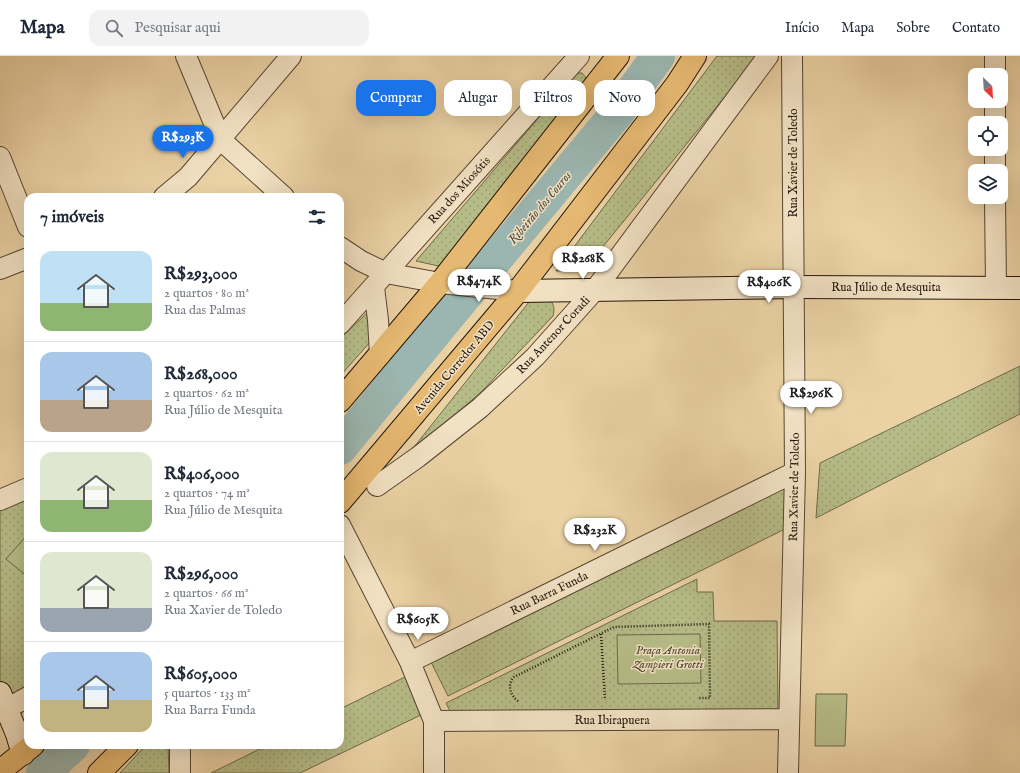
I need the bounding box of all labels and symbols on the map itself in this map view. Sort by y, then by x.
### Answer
north arrow [968,68,1008,108]
street label: Rua Xavier de Toledo [786,108,801,218]
pin: R$293K [150,125,216,159]
street label: Rua dos Miosótis [425,153,494,227]
water label: Ribeirão dos Couros [505,168,576,248]
pin: R$268K [550,246,616,280]
pin: R$474K [446,269,512,303]
pin: R$406K [736,270,802,304]
street label: Rua Júlio de Mesquita [831,280,942,296]
street label: Rua Antenor Coradi [513,293,593,377]
street label: Avenida Corredor ABD [410,317,498,418]
pin: R$296K [778,381,844,415]
street label: Rua Xavier de Toledo [786,432,803,542]
pin: R$232K [562,518,628,552]
street label: Rua Barra Funda [508,568,591,619]
pin: R$605K [385,607,451,641]
park label: Praça Antonia Zampieri Grotti [632,643,705,673]
street label: Rua Ibirapuera [574,713,650,729]

